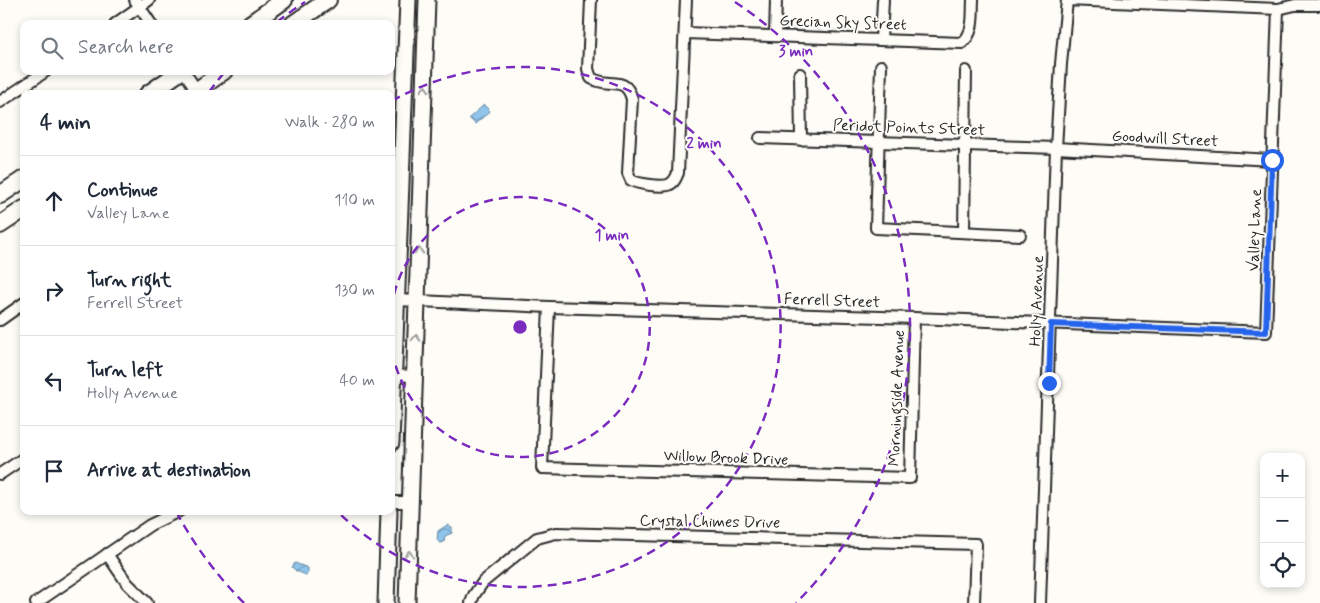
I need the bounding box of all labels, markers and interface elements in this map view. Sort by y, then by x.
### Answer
street label: Grecian Sky Street [779,10,907,36]
search box [20,20,395,75]
icon: search [38,34,66,62]
text: Search here [78,35,174,60]
text: 3 min [779,42,813,62]
one-way arrow [419,85,430,93]
text: 4 min [40,109,91,137]
text: Walk · 280 m [285,112,375,133]
street label: Peridot Points Street [832,115,986,141]
street label: Goodwill Street [1111,126,1219,152]
text: 2 min [686,134,722,154]
route start [1261,149,1284,172]
text: Continue [87,178,158,203]
icon: ahead [40,187,68,215]
street label: Valley Lane [1243,188,1267,272]
text: 110 m [334,190,375,211]
text: Valley Lane [87,203,170,224]
text: 1 min [595,226,629,246]
one-way arrow [414,247,424,255]
street label: Holly Avenue [1025,255,1049,347]
text: Turn right [87,268,171,293]
icon: right [40,277,68,305]
text: 130 m [334,280,375,301]
street label: Ferrell Street [783,289,881,313]
text: Ferrell Street [87,293,183,314]
centre of rings [511,318,529,336]
street label: Morningside Avenue [884,329,911,467]
one-way arrow [410,334,421,342]
text: Turn left [87,358,163,383]
icon: left [40,367,68,395]
text: 40 m [339,370,375,391]
route end [1038,372,1061,395]
text: Holly Avenue [87,383,178,404]
street label: Willow Brook Drive [663,445,789,471]
map controls [1260,453,1305,588]
button: + [1260,453,1305,498]
icon: arrive [40,457,68,485]
text: Arrive at destination [87,458,251,483]
button: − [1260,498,1305,543]
street label: Crystal Chimes Drive [639,510,781,534]
button: locate [1260,543,1305,588]
one-way arrow [403,550,414,558]

